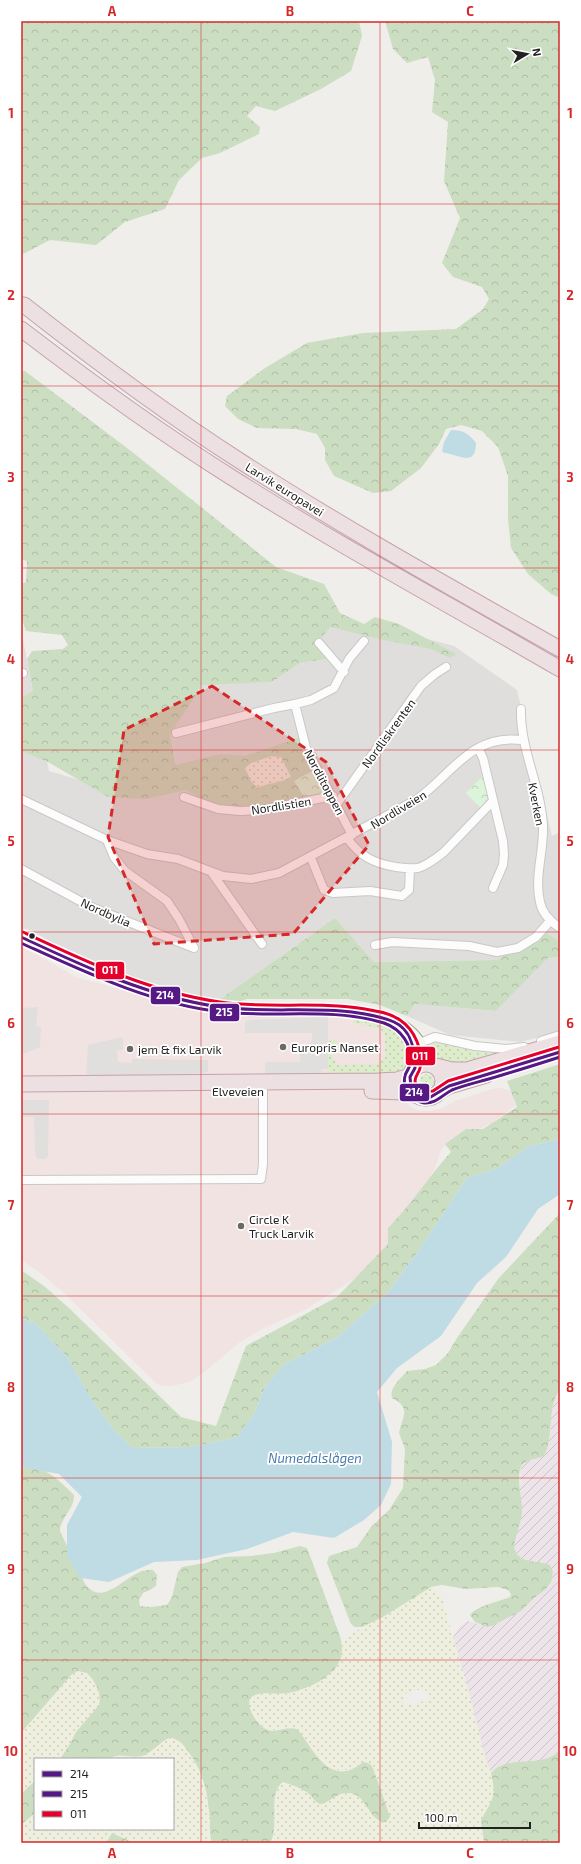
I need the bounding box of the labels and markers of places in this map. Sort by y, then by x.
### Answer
unlabelled marker [27,931,37,941]
place label: Europris Nanset [291,1040,379,1054]
place label: jem & fix Larvik [138,1042,222,1057]
marker: Europris Nanset [278,1042,288,1052]
marker: jem & fix Larvik [125,1044,135,1054]
place label: Circle K Truck Larvik [249,1212,314,1240]
marker: Circle K Truck Larvik [236,1221,246,1231]

